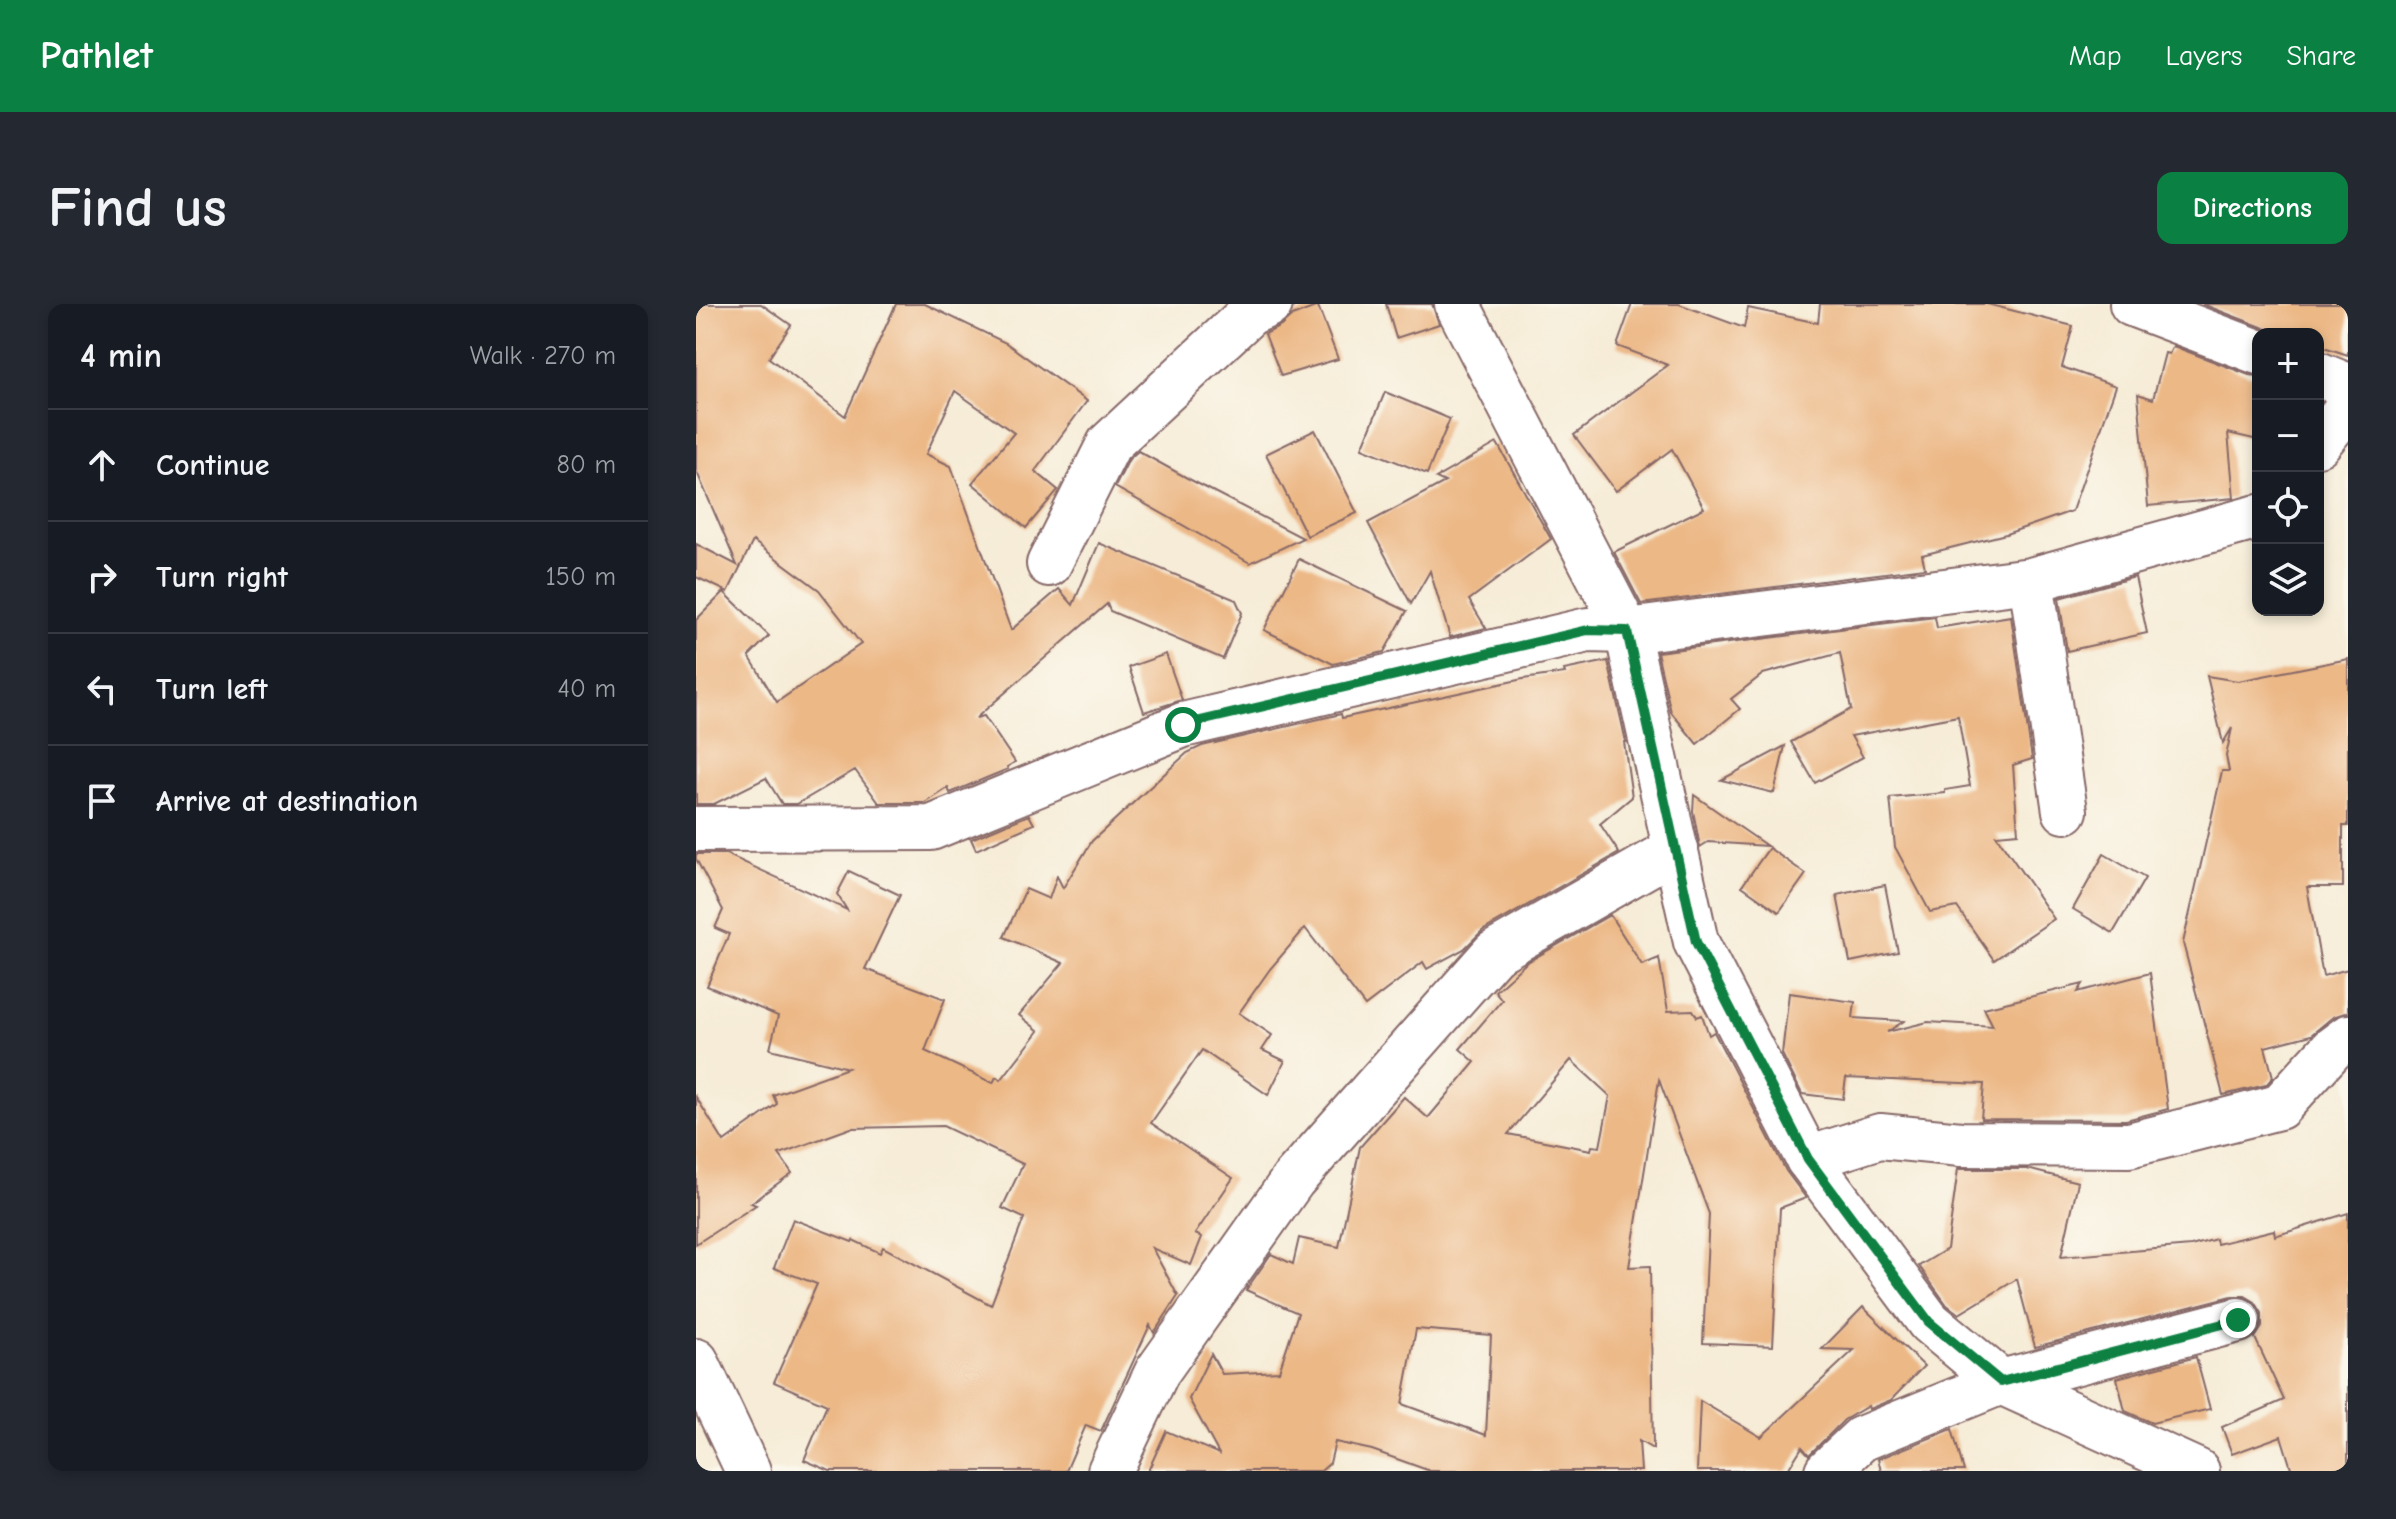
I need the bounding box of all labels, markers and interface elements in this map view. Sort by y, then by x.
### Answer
text: Pathlet [40,34,153,78]
text: Map [2069,40,2122,72]
text: Layers [2166,40,2242,72]
text: Share [2286,40,2356,72]
button: Directions [2157,172,2348,244]
text: Find us [48,176,227,240]
map controls [2252,328,2324,616]
button: + [2252,328,2324,400]
text: 4 min [80,336,162,376]
text: Walk · 270 m [470,341,616,371]
button: − [2252,400,2324,472]
icon: ahead [80,443,124,487]
text: Continue [156,448,270,483]
text: 80 m [557,450,616,480]
button: locate [2252,472,2324,544]
button: layers [2252,544,2324,616]
icon: right [80,555,124,599]
text: Turn right [156,560,288,595]
text: 150 m [546,562,616,592]
icon: left [80,667,124,711]
text: Turn left [156,672,268,707]
text: 40 m [557,674,616,704]
route start [1165,707,1201,743]
icon: arrive [80,779,124,823]
text: Arrive at destination [156,784,418,819]
route end [2220,1302,2256,1338]

